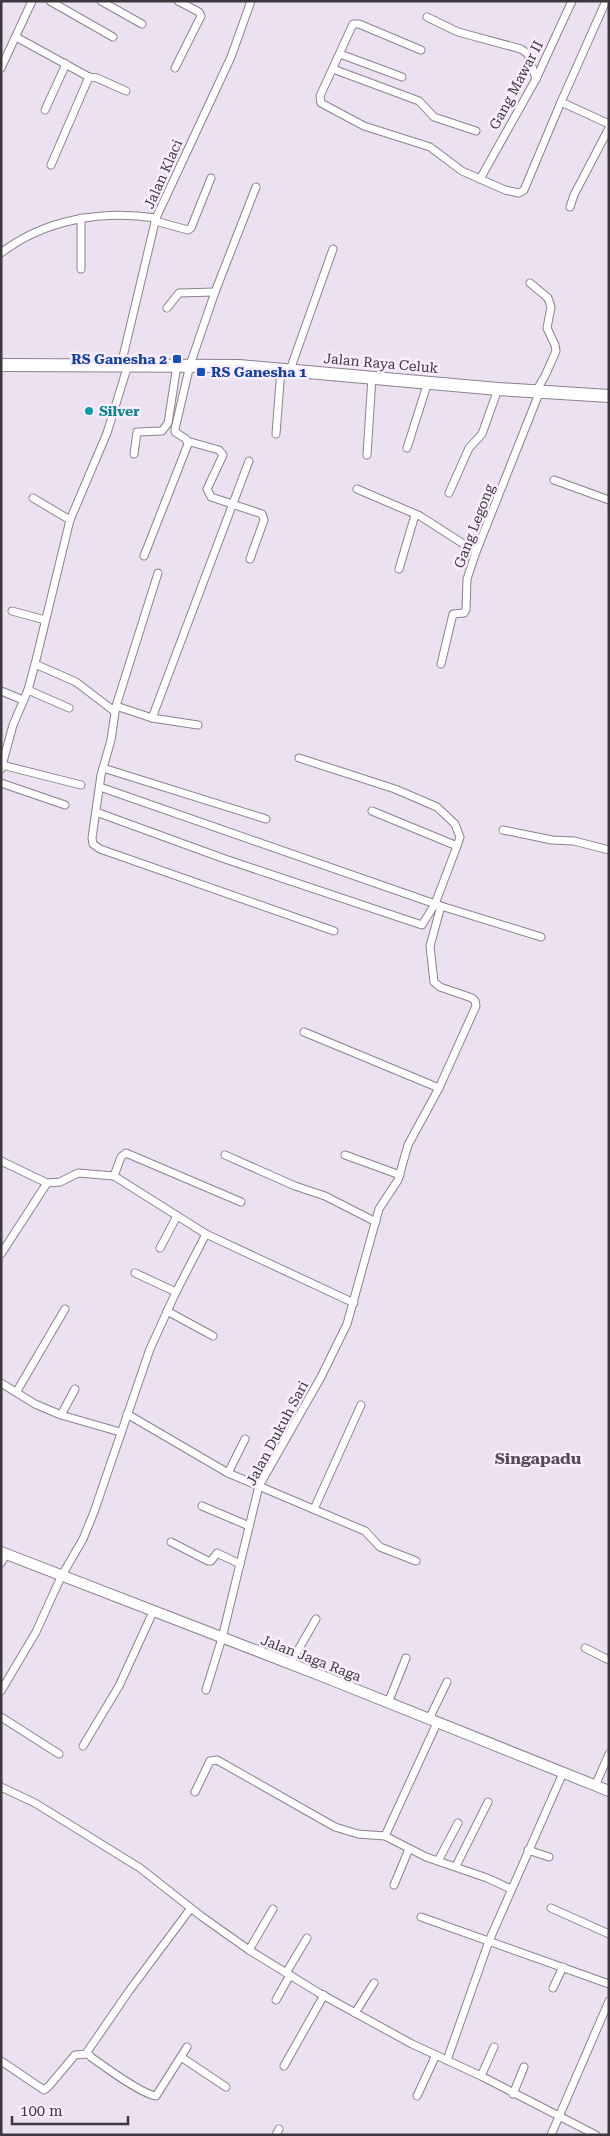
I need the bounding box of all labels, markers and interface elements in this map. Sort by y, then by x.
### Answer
street label: Gang Mawar II [486,38,546,132]
street label: Jalan Klaci [141,137,186,211]
street label: Jalan Raya Celuk [323,350,439,376]
place label: RS Ganesha 2 [71,351,167,367]
marker: RS Ganesha 2 [171,353,183,365]
place label: RS Ganesha 1 [211,364,307,380]
marker: RS Ganesha 1 [195,366,207,378]
place label: Silver [99,403,140,419]
marker: Silver [83,405,95,417]
street label: Gang Legong [451,482,497,570]
street label: Jalan Dukuh Sari [243,1378,312,1488]
district label: Singapadu [495,1449,582,1468]
street label: Jalan Jaga Raga [259,1632,364,1685]
scale bar [12,2094,129,2126]
text: 100 m [20,2102,63,2120]

